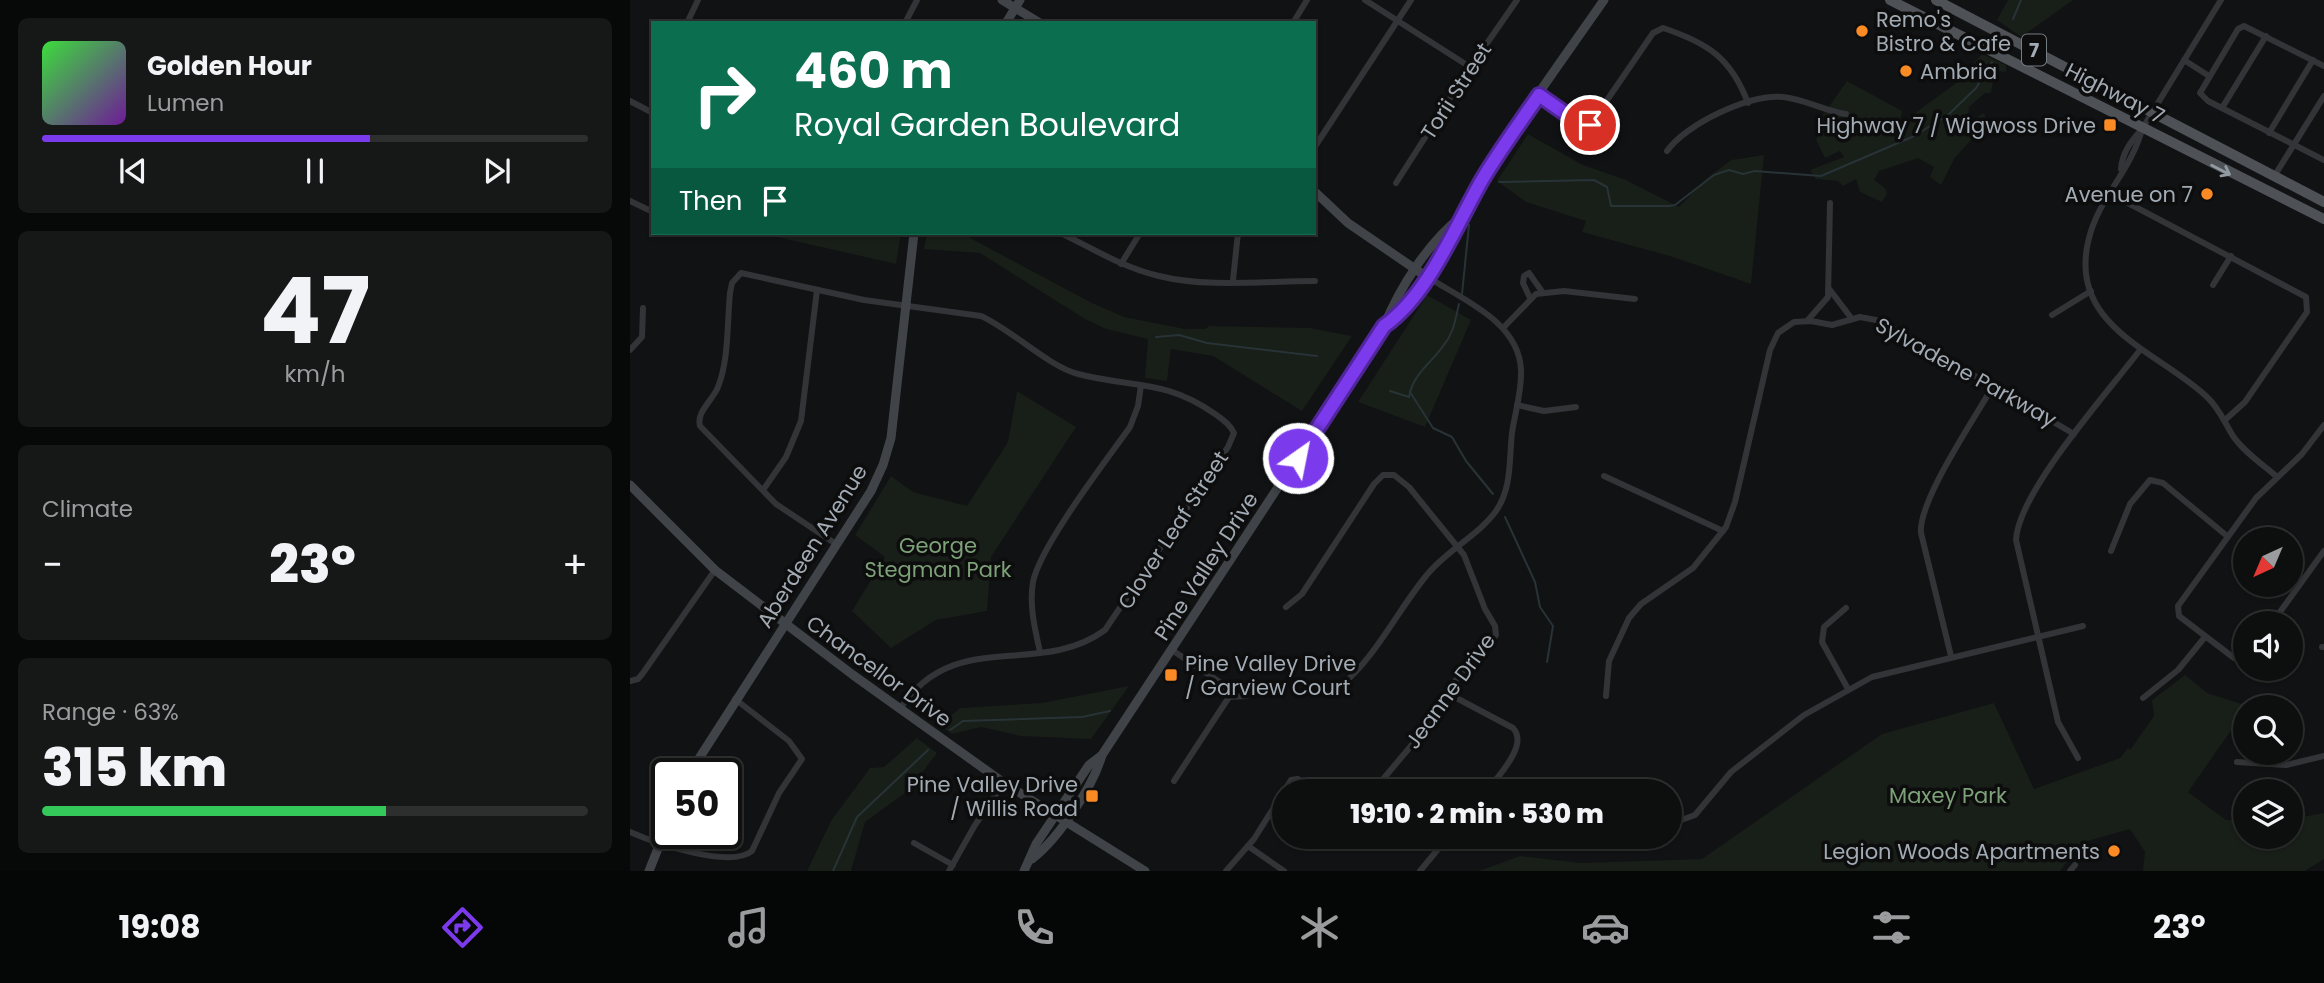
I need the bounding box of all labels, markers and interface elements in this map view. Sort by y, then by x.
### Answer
place label: Remo's Bistro & Cafe [1876,5,2011,58]
marker: Remo's Bistro & Cafe [1854,23,1870,39]
road number: 7 [2022,34,2046,66]
text: 460 m [794,37,953,105]
street label: Torii Street [1414,37,1498,145]
text: Golden Hour [147,48,312,84]
icon: right [679,49,770,140]
street label: Highway 7 [2060,56,2170,130]
place label: Ambria [1920,57,1997,86]
marker: Ambria [1898,63,1914,79]
text: Lumen [147,87,224,119]
pin [1560,95,1620,155]
text: Royal Garden Boulevard [794,102,1180,147]
icon: arrive [1571,106,1609,144]
place label: Highway 7 / Wigwoss Drive [1816,111,2096,140]
marker: Highway 7 / Wigwoss Drive [2102,117,2118,133]
icon: previous [114,152,152,190]
icon: pause [296,152,334,190]
icon: next [478,152,516,190]
one-way arrow [2210,163,2231,177]
place label: Avenue on 7 [2065,180,2193,209]
icon: arrive [756,182,794,220]
text: Then [679,183,742,219]
marker: Avenue on 7 [2199,186,2215,202]
text: 47 [260,247,370,375]
street label: Sylvadene Parkway [1870,310,2062,434]
text: km/h [284,358,346,390]
position arrow [1261,421,1335,495]
street label: Clover Leaf Street [1111,445,1235,615]
street label: Aberdeen Avenue [750,459,874,633]
street label: Pine Valley Drive [1147,486,1265,646]
text: Climate [42,493,133,525]
north arrow [2233,527,2303,597]
map controls [2233,527,2303,849]
text: 23° [269,528,356,601]
park label: George Stegman Park [864,531,1012,584]
text: − [42,538,63,591]
text: + [562,538,588,591]
street label: Chancellor Drive [801,608,957,734]
button: sound [2233,611,2303,681]
street label: Jeanne Drive [1398,627,1502,755]
place label: Pine Valley Drive / Garview Court [1185,649,1356,702]
marker: Pine Valley Drive / Garview Court [1163,667,1179,683]
button: search [2233,695,2303,765]
text: Range · 63% [42,696,179,728]
text: 315 km [42,731,227,804]
speed limit sign: 50 [651,758,742,849]
place label: Pine Valley Drive / Willis Road [907,770,1078,823]
button: layers [2233,779,2303,849]
park label: Maxey Park [1889,781,2007,810]
marker: Pine Valley Drive / Willis Road [1084,788,1100,804]
text: 19:10 · 2 min · 530 m [1350,796,1604,832]
place label: Legion Woods Apartments [1823,837,2100,866]
marker: Legion Woods Apartments [2106,843,2122,859]
icon: directions [438,903,487,952]
icon: music [724,903,773,952]
icon: phone [1010,903,1059,952]
icon: climate [1295,903,1344,952]
icon: car [1581,903,1630,952]
icon: filters [1867,903,1916,952]
text: 19:08 [118,904,201,949]
text: 23° [2153,904,2206,949]

